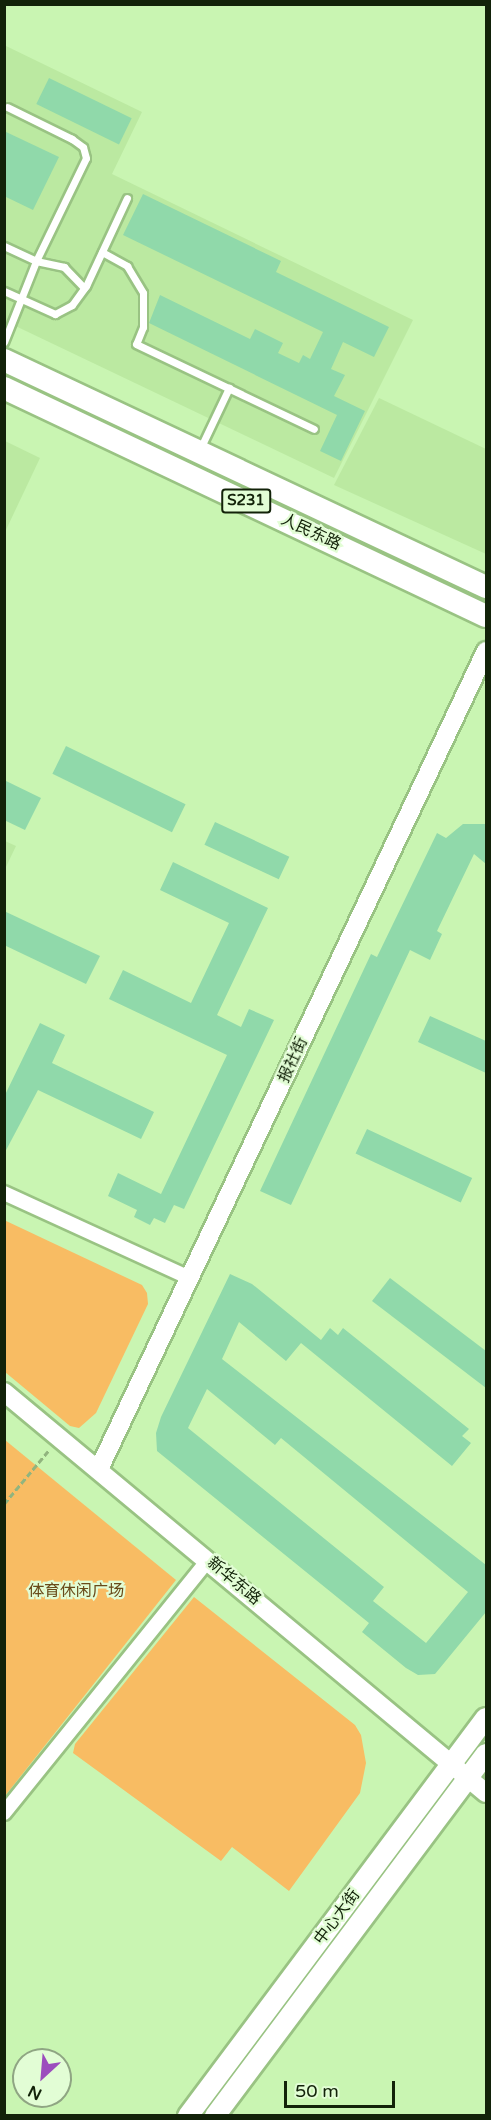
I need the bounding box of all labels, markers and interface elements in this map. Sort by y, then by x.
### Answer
road number: S231 [220,489,272,513]
street label: 人民东路 [278,510,344,554]
street label: 报社街 [274,1034,312,1086]
street label: 新华东路 [203,1553,265,1609]
park label: 体育休闲广场 [28,1581,124,1601]
street label: 中心大街 [310,1886,364,1948]
north arrow [12,2048,72,2108]
scale bar [287,2069,398,2107]
text: 50 m [295,2080,339,2102]
text: N [25,2081,45,2104]

